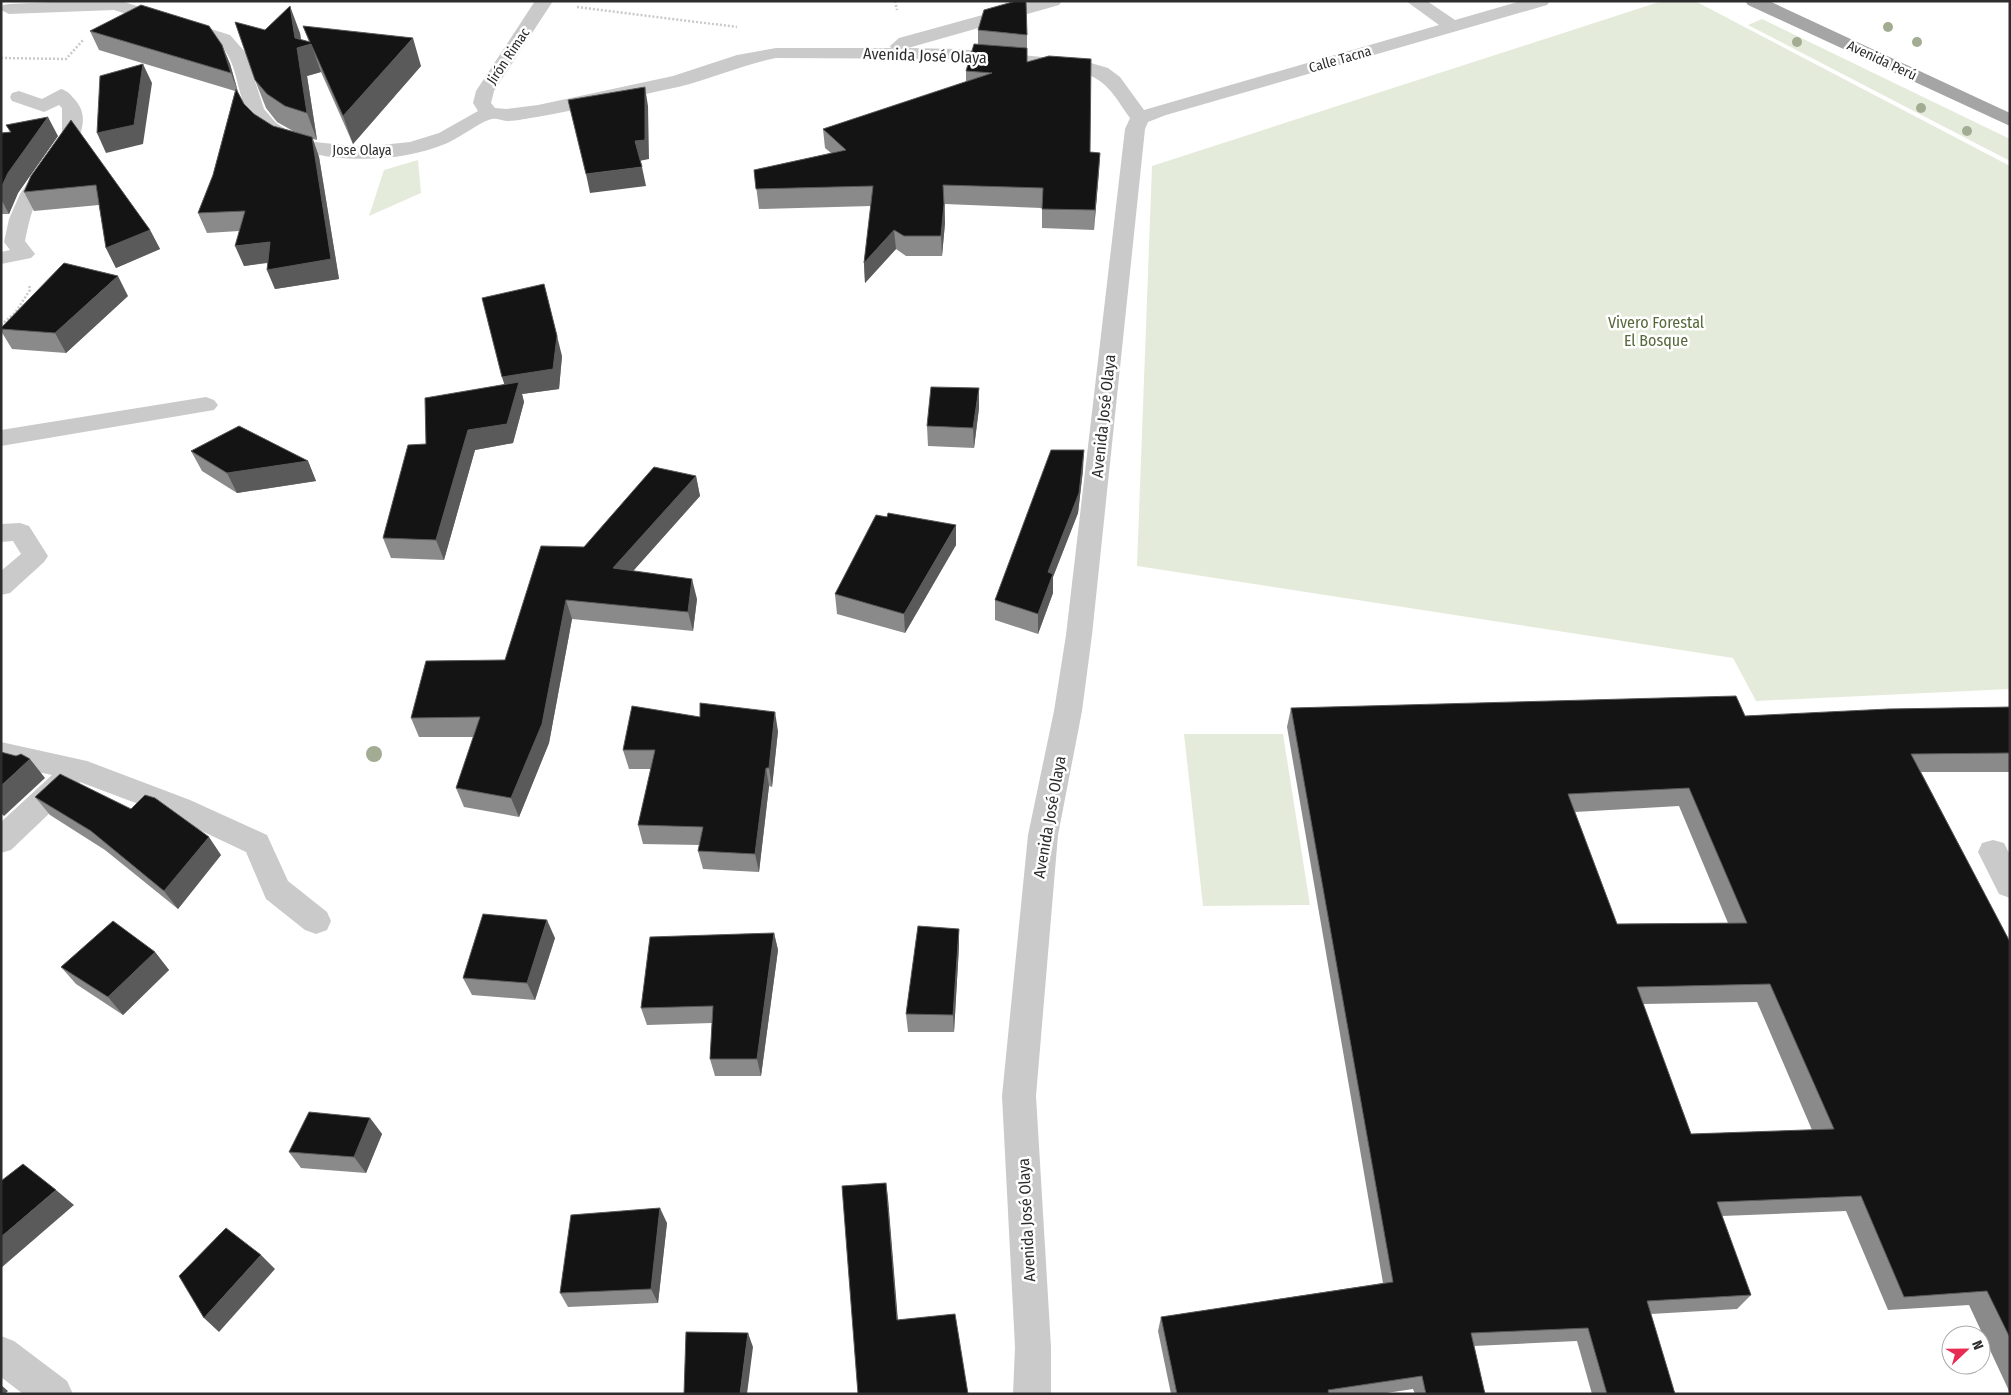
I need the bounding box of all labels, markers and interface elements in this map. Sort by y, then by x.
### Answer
street label: Jirón Rimac [483,25,534,88]
street label: Avenida Perú [1844,37,1919,84]
street label: Calle Tacna [1307,42,1373,76]
street label: Avenida José Olaya [863,44,987,67]
street label: Jose Olaya [332,142,392,159]
park label: Vivero Forestal El Bosque [1608,313,1704,350]
street label: Avenida José Olaya [1088,353,1119,479]
street label: Avenida José Olaya [1029,754,1070,880]
street label: Avenida José Olaya [1014,1157,1039,1282]
north arrow [1941,1325,1991,1375]
text: N [1968,1338,1987,1352]

